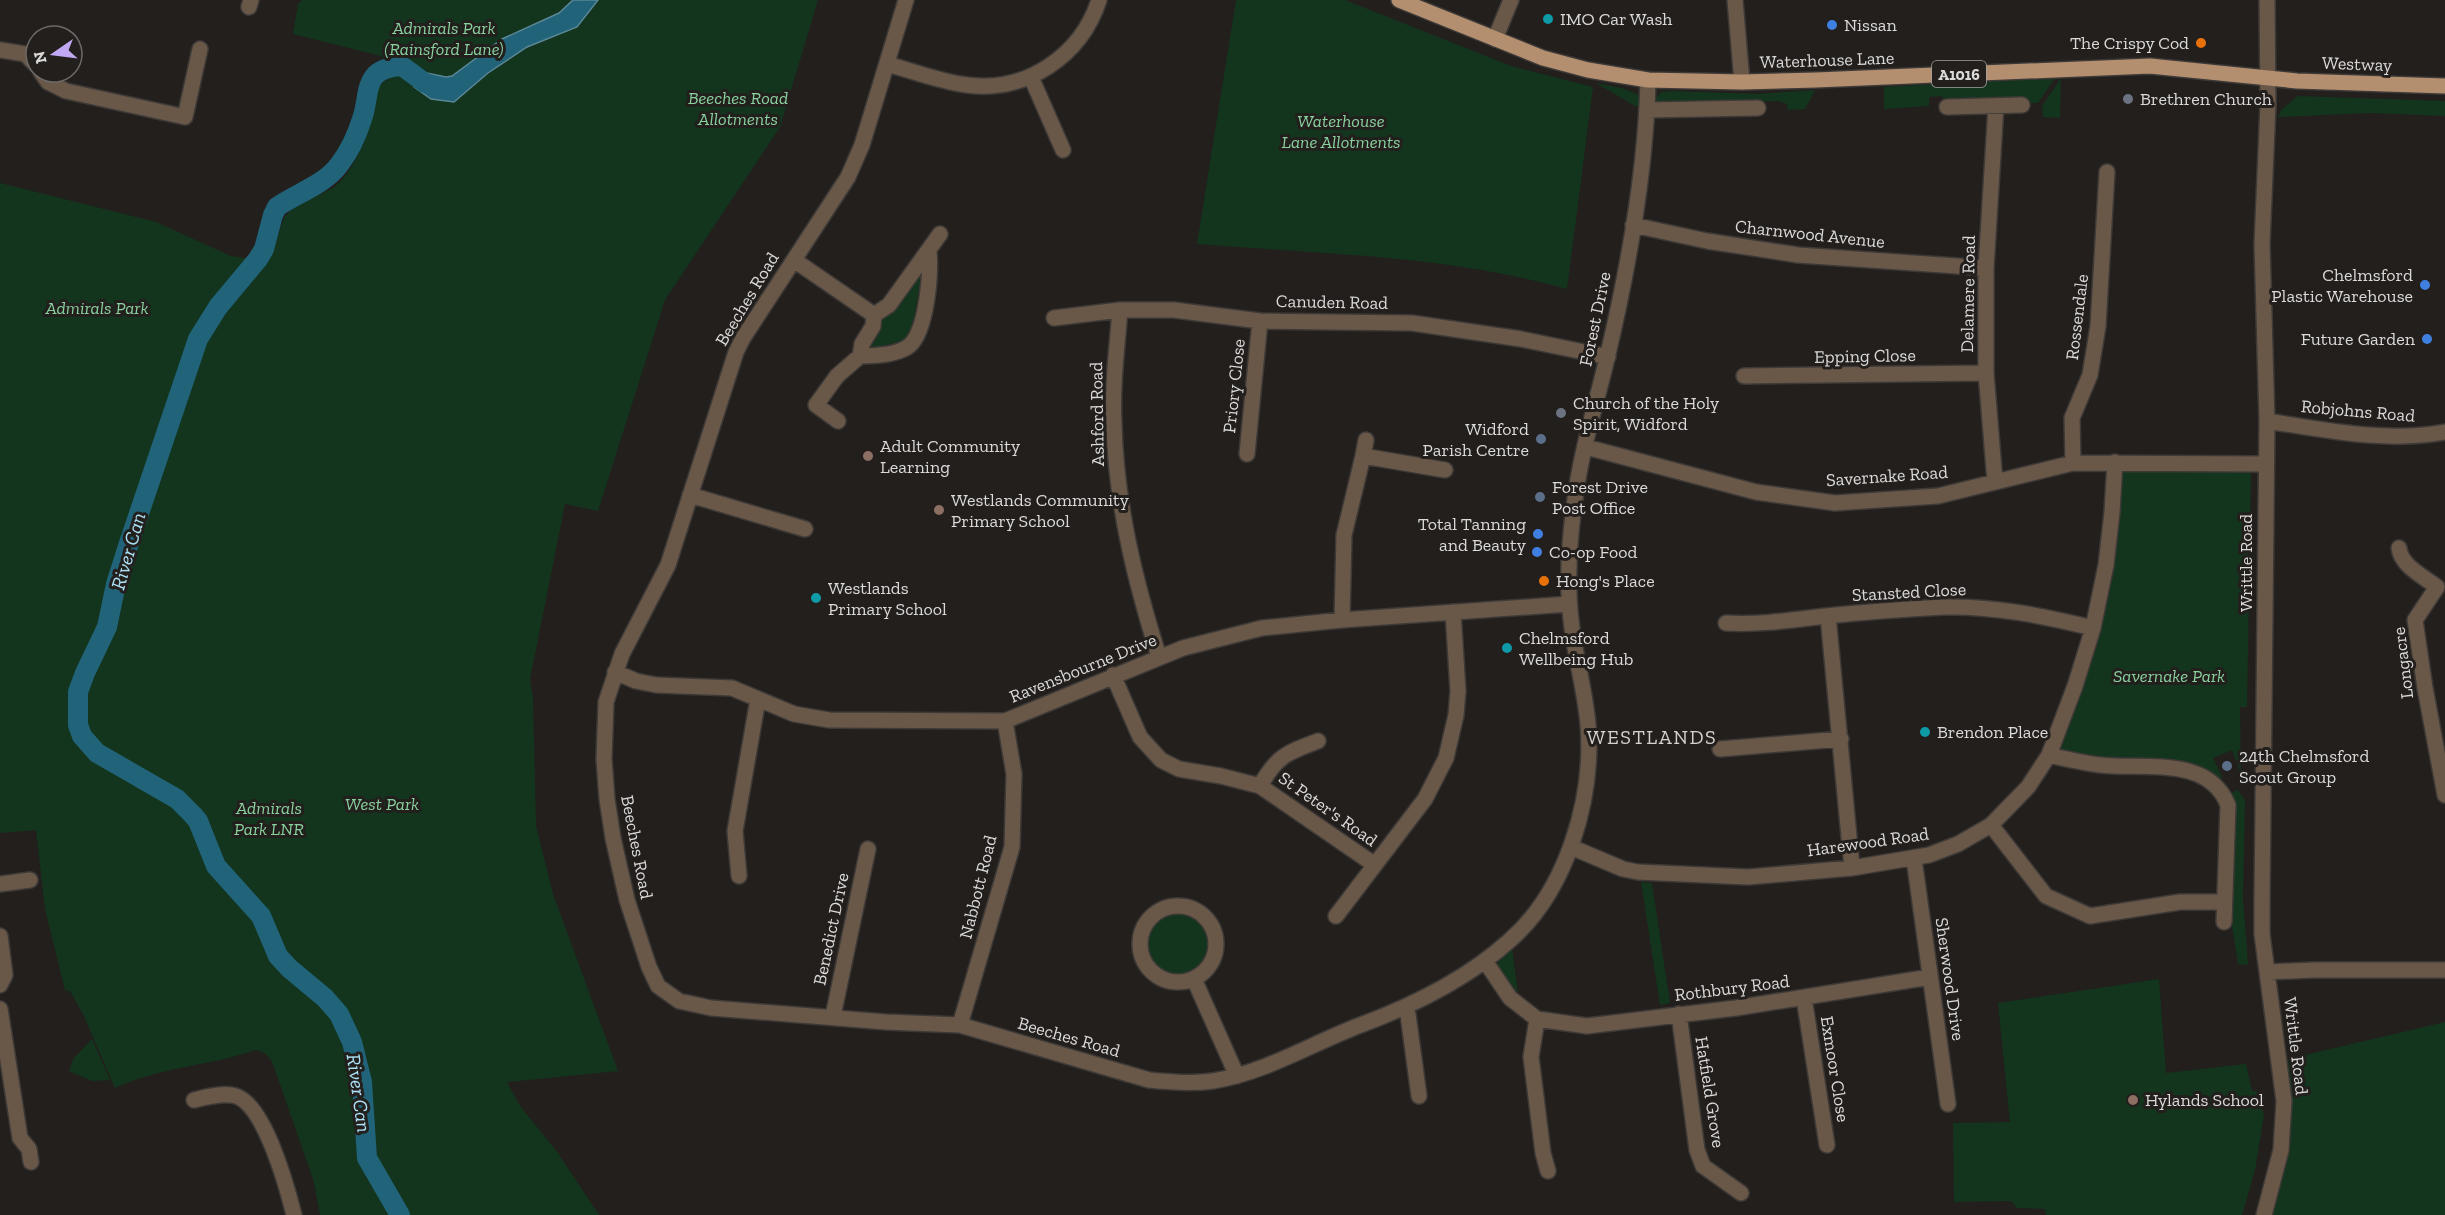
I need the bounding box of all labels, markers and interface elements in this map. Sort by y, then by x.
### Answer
place label: IMO Car Wash [1560,8,1672,30]
marker: IMO Car Wash [1541,12,1555,26]
place label: Nissan [1844,14,1897,36]
park label: Admirals Park (Rainsford Lane) [384,17,504,60]
marker: Nissan [1825,18,1839,32]
north arrow [24,24,84,84]
place label: The Crispy Cod [2070,32,2189,54]
marker: The Crispy Cod [2194,36,2208,50]
street label: Waterhouse Lane [1759,47,1895,73]
text: N [29,49,51,66]
street label: Westway [2321,52,2393,76]
road number: A1016 [1932,61,1986,87]
park label: Beeches Road Allotments [688,87,788,130]
place label: Brethren Church [2140,88,2272,110]
marker: Brethren Church [2121,92,2135,106]
park label: Waterhouse Lane Allotments [1281,110,1401,153]
street label: Charnwood Avenue [1734,215,1886,253]
street label: Delamere Road [1956,235,1980,353]
street label: Beeches Road [710,248,784,350]
place label: Chelmsford Plastic Warehouse [2271,264,2413,307]
street label: Forest Drive [1574,270,1616,368]
street label: Rossendale [2061,273,2093,361]
marker: Chelmsford Plastic Warehouse [2418,278,2432,292]
street label: Canuden Road [1276,290,1388,314]
park label: Admirals Park [44,297,149,319]
place label: Future Garden [2301,328,2416,350]
marker: Future Garden [2420,332,2434,346]
street label: Priory Close [1218,338,1250,434]
street label: Epping Close [1814,344,1916,368]
street label: Ashford Road [1085,361,1109,467]
place label: Church of the Holy Spirit, Widford [1573,392,1720,435]
street label: Robjohns Road [2300,395,2416,427]
marker: Church of the Holy Spirit, Widford [1554,406,1568,420]
place label: Widford Parish Centre [1423,418,1529,461]
marker: Widford Parish Centre [1534,432,1548,446]
place label: Adult Community Learning [880,435,1021,478]
marker: Adult Community Learning [861,449,875,463]
street label: Savernake Road [1825,461,1949,491]
place label: Forest Drive Post Office [1552,476,1648,519]
place label: Westlands Community Primary School [951,489,1130,532]
marker: Forest Drive Post Office [1533,490,1547,504]
marker: Westlands Community Primary School [932,503,946,517]
water label: River Can [106,510,150,592]
place label: Total Tanning and Beauty [1418,513,1527,556]
street label: Writtle Road [2235,514,2257,612]
marker: Total Tanning and Beauty [1531,527,1545,541]
place label: Co-op Food [1549,541,1637,563]
marker: Co-op Food [1530,545,1544,559]
place label: Hong's Place [1556,570,1655,592]
marker: Hong's Place [1537,574,1551,588]
place label: Westlands Primary School [828,577,947,620]
street label: Stansted Close [1851,578,1967,606]
marker: Westlands Primary School [809,591,823,605]
street label: Longacre [2388,626,2418,700]
place label: Chelmsford Wellbeing Hub [1519,627,1633,670]
street label: Ravensbourne Drive [1006,628,1160,708]
marker: Chelmsford Wellbeing Hub [1500,641,1514,655]
park label: Savernake Park [2113,665,2225,687]
place label: Brendon Place [1937,721,2048,743]
district label: WESTLANDS [1587,725,1717,749]
marker: Brendon Place [1918,725,1932,739]
place label: 24th Chelmsford Scout Group [2239,745,2369,788]
marker: 24th Chelmsford Scout Group [2220,759,2234,773]
street label: St Peter's Road [1274,767,1382,851]
park label: West Park [345,793,419,815]
street label: Beeches Road [616,793,658,901]
park label: Admirals Park LNR [234,797,304,840]
street label: Harewood Road [1806,823,1930,861]
street label: Nabbott Road [954,833,1002,941]
street label: Benedict Drive [808,871,854,987]
street label: Sherwood Drive [1930,916,1970,1042]
street label: Rothbury Road [1673,970,1791,1006]
street label: Writtle Road [2279,996,2313,1096]
street label: Beeches Road [1015,1012,1123,1062]
street label: Exmoor Close [1816,1014,1854,1124]
street label: Hatfield Grove [1690,1035,1730,1149]
water label: River Can [342,1052,376,1134]
place label: Hylands School [2145,1089,2264,1111]
marker: Hylands School [2126,1093,2140,1107]

